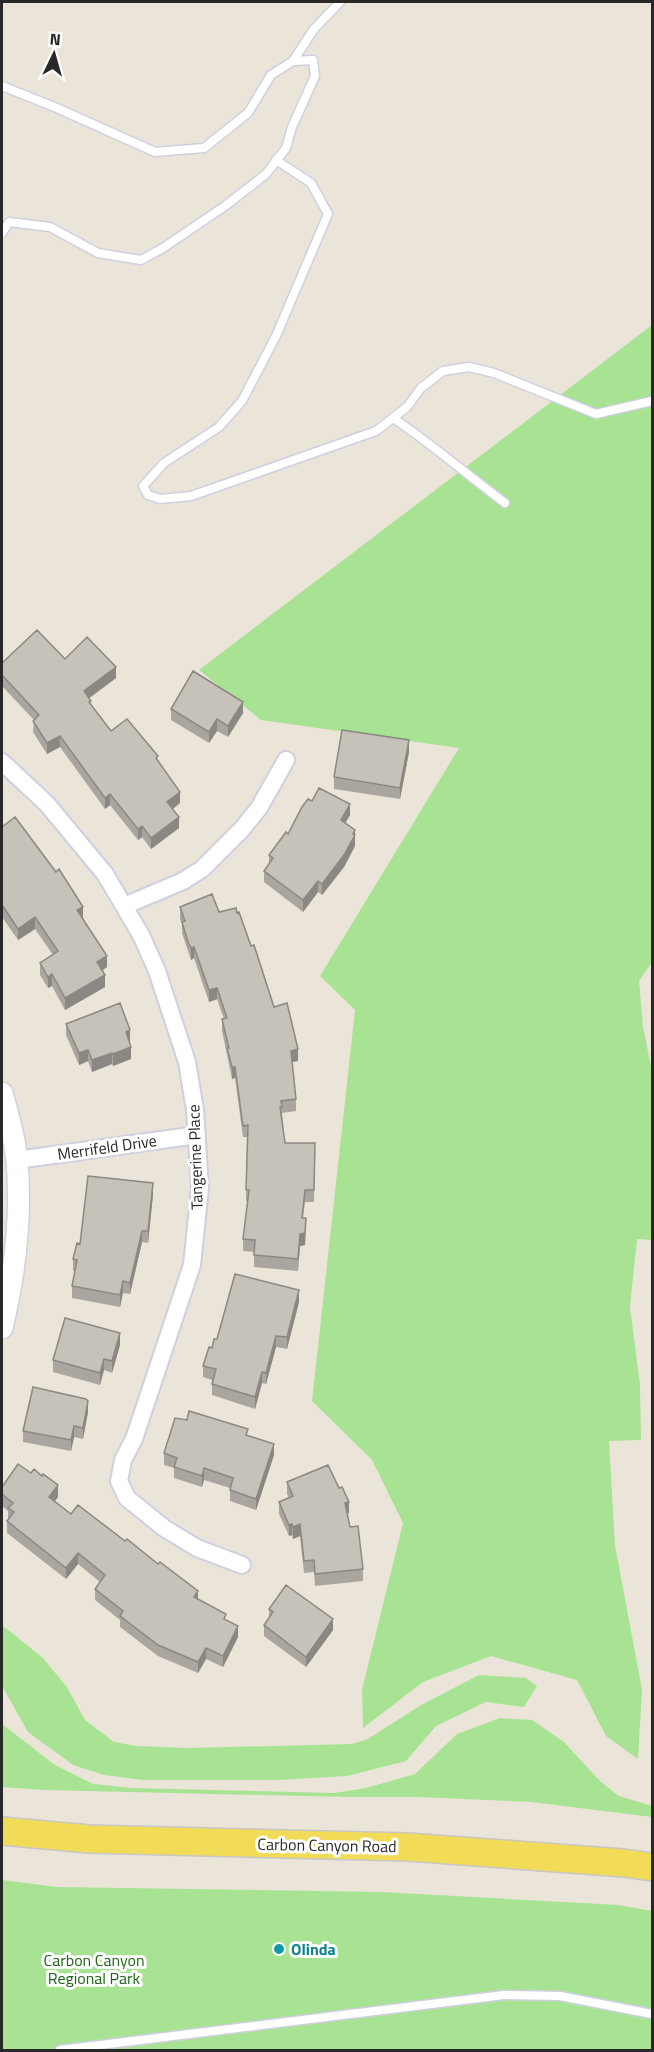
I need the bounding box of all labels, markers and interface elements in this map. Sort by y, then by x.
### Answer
north arrow [24,24,84,84]
text: N [49,27,62,51]
street label: Tangerine Place [181,1104,209,1210]
street label: Merrifeld Drive [56,1128,158,1166]
street label: Carbon Canyon Road [257,1832,397,1858]
place label: Olinda [291,1937,336,1961]
marker: Olinda [272,1942,286,1956]
park label: Carbon Canyon Regional Park [43,1948,145,1990]

